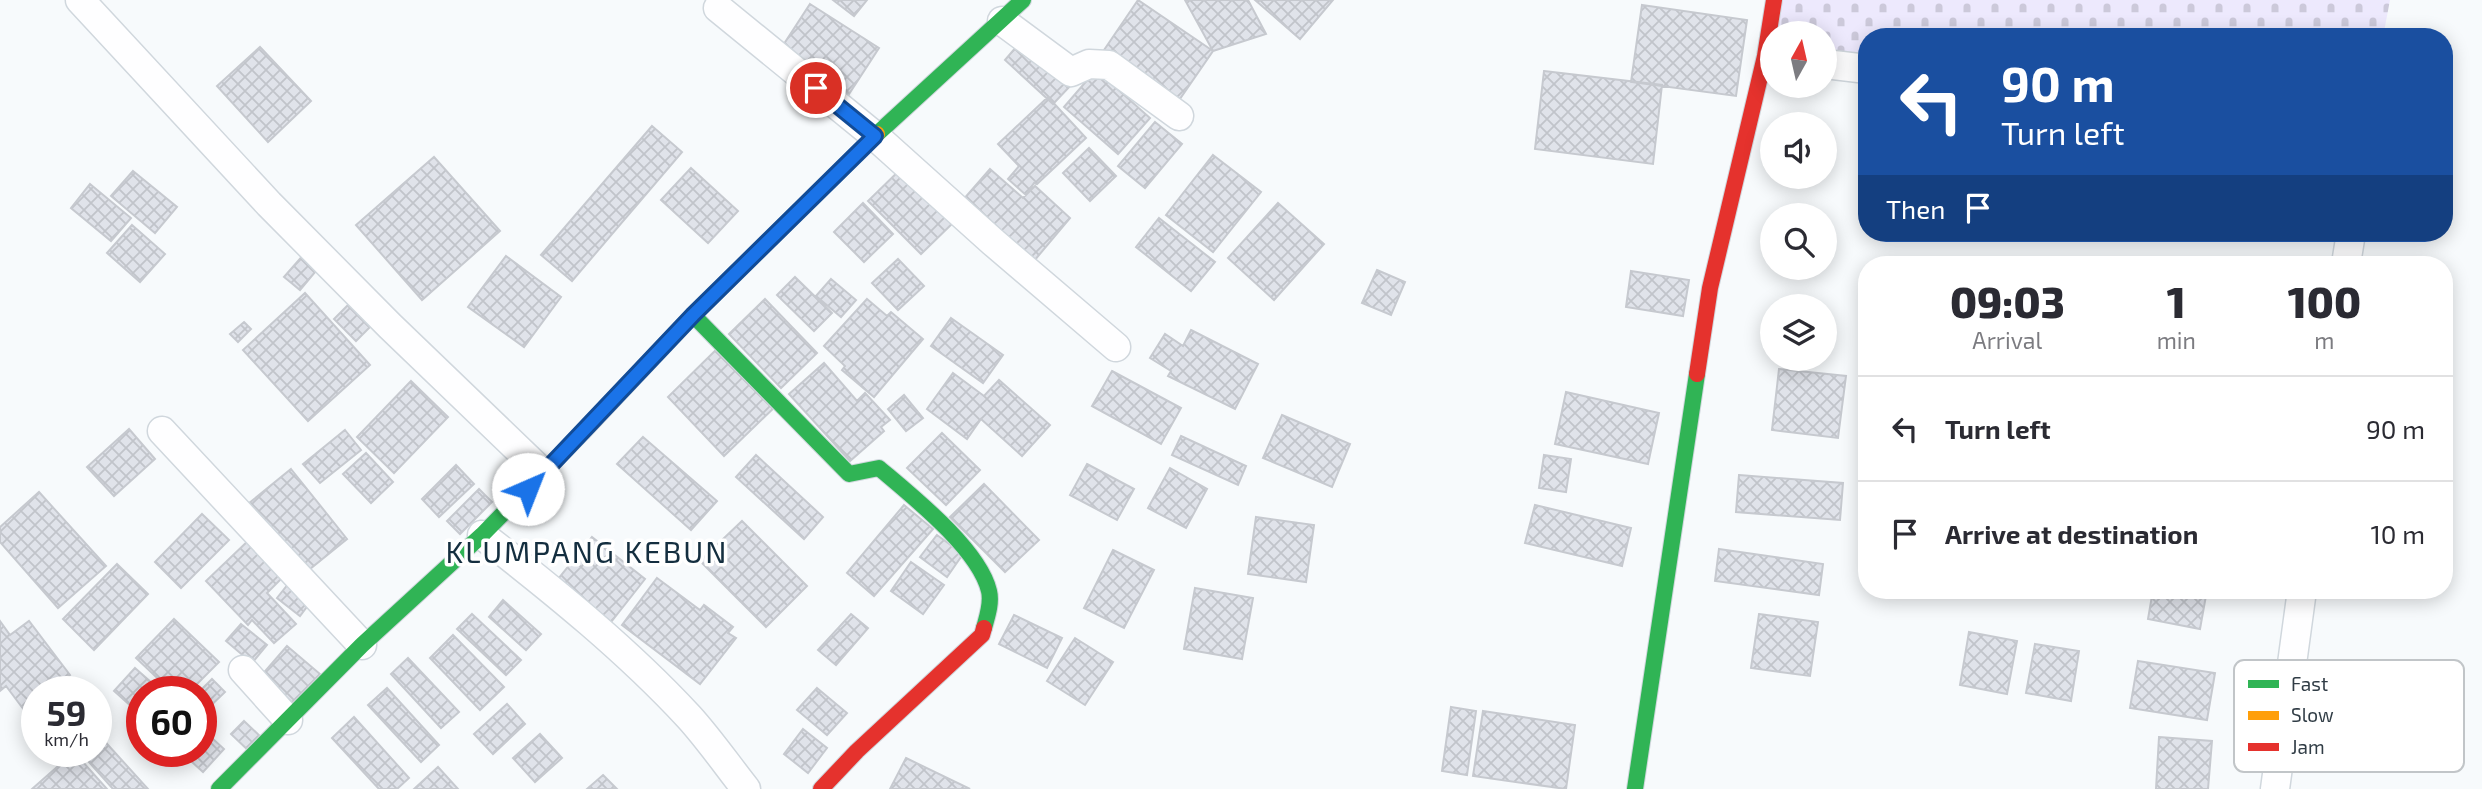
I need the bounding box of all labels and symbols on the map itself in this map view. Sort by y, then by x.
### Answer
north arrow [1760,21,1838,98]
pin [786,58,846,118]
position arrow [491,452,565,526]
district label: KLUMPANG KEBUN [446,533,728,569]
legend [2234,660,2464,772]
text: Fast [2291,672,2328,695]
speed limit sign: 60 [126,676,217,767]
text: Slow [2291,703,2334,726]
text: Jam [2291,735,2325,758]

